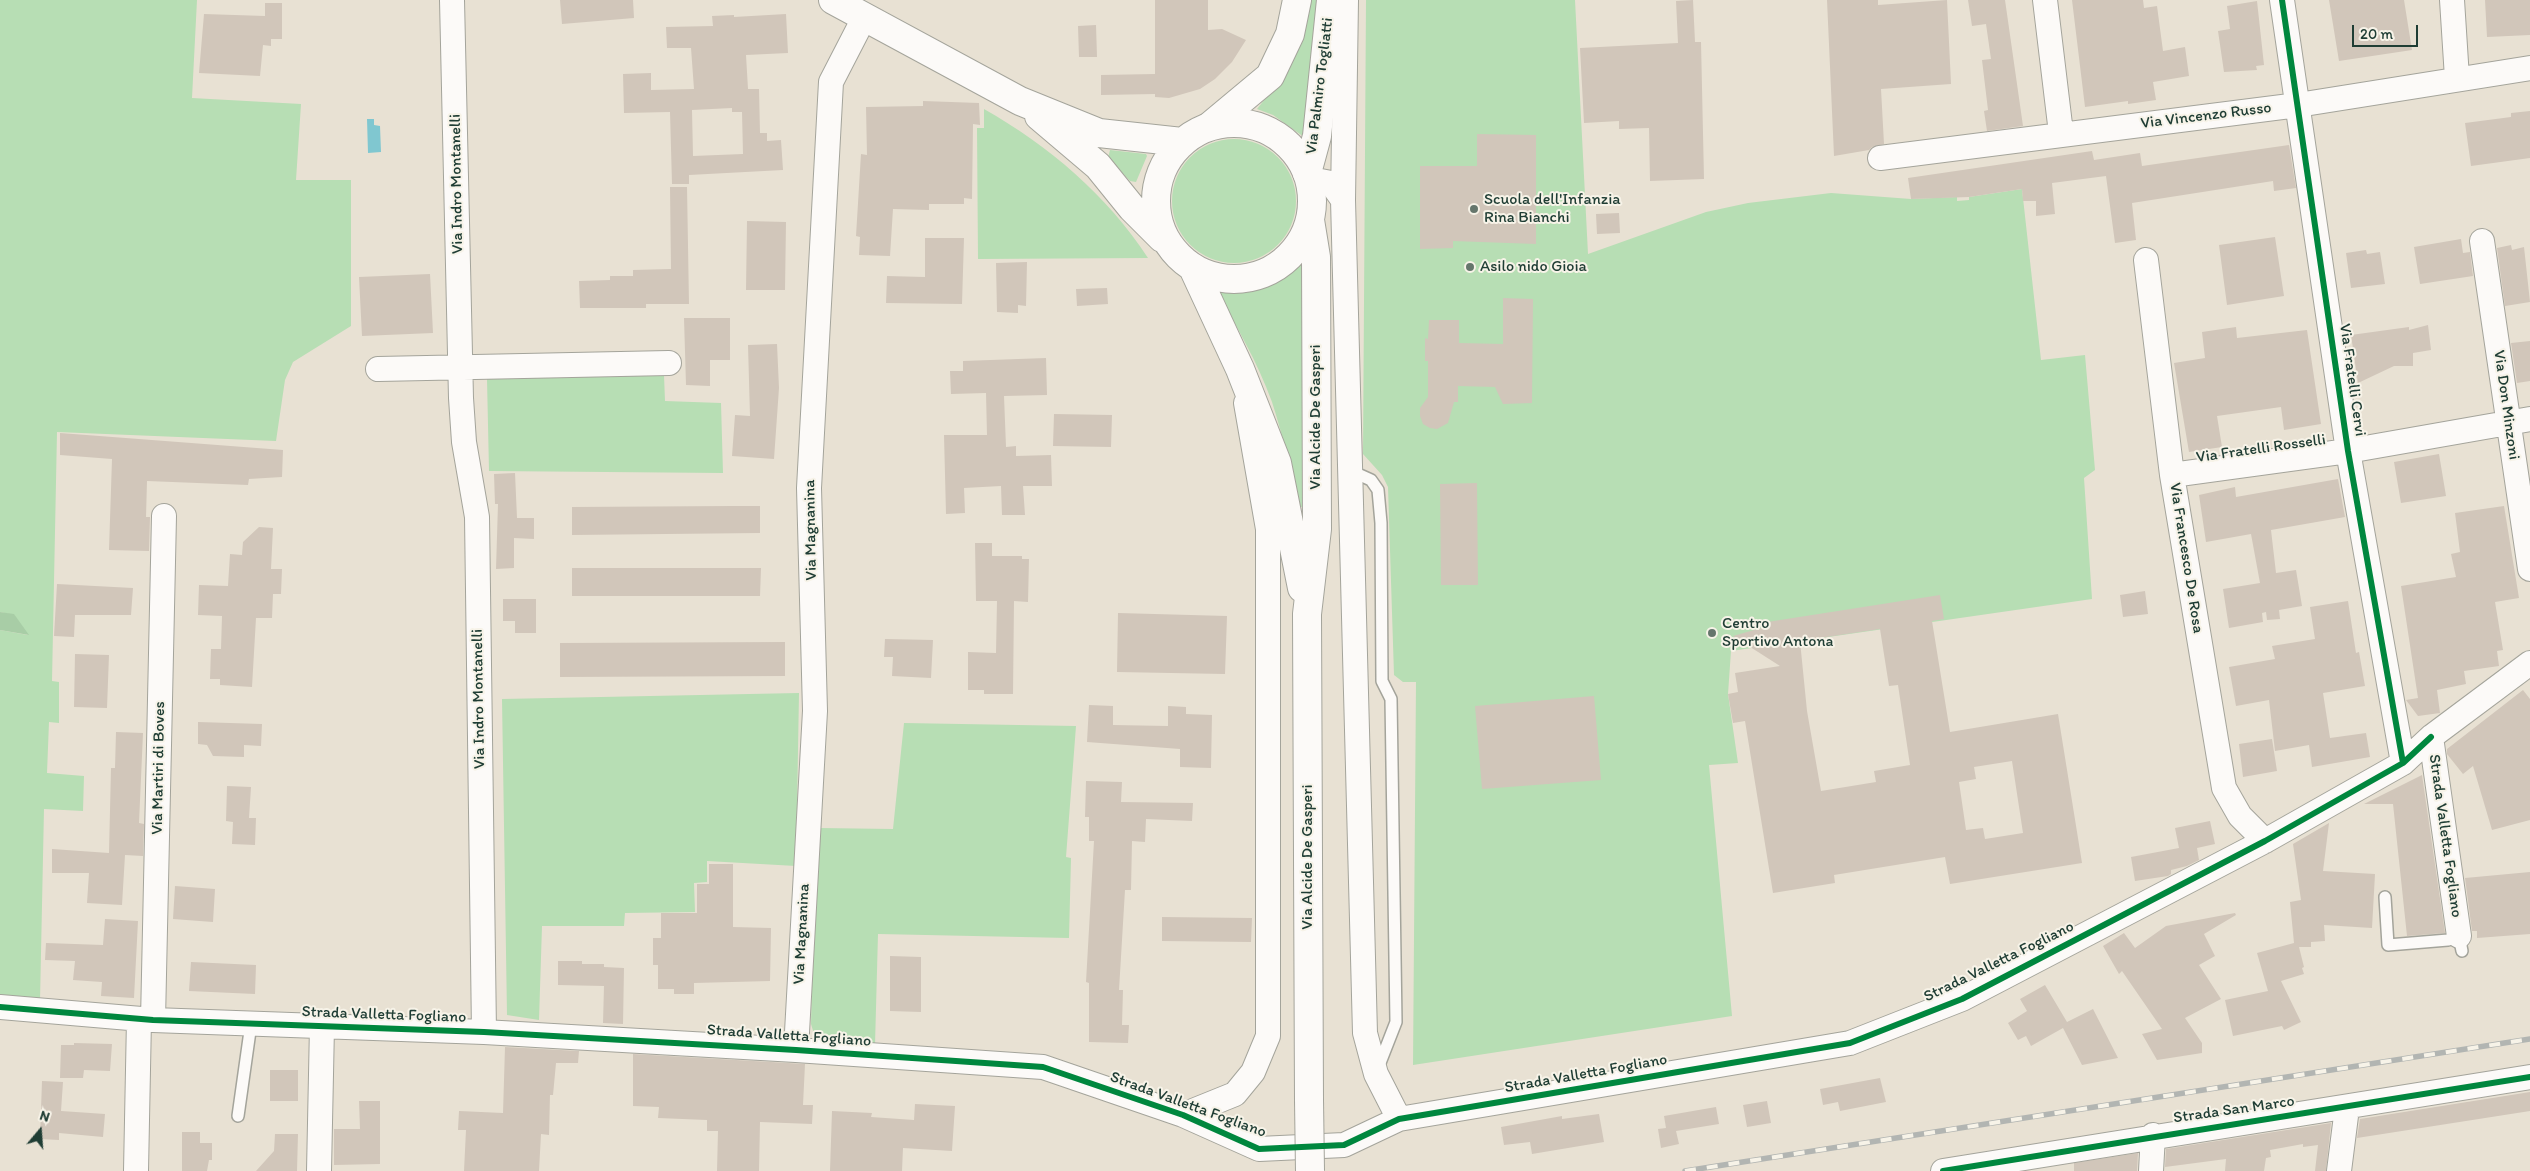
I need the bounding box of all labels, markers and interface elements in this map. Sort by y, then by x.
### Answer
scale bar [2355,15,2421,47]
street label: Via Palmiro Togliatti [1302,16,1338,156]
text: 20 m [2360,25,2393,43]
street label: Via Vincenzo Russo [2140,98,2272,134]
street label: Via Indro Montanelli [446,114,468,254]
place label: Scuola dell'Infanzia Rina Bianchi [1484,190,1621,228]
marker: Scuola dell'Infanzia Rina Bianchi [1468,203,1480,215]
place label: Asilo nido Gioia [1480,257,1587,277]
marker: Asilo nido Gioia [1464,261,1476,273]
street label: Via Fratelli Cervi [2335,322,2369,438]
street label: Via Alcide De Gasperi [1306,344,1326,490]
street label: Via Don Minzoni [2489,349,2523,461]
street label: Via Fratelli Rosselli [2195,430,2327,468]
street label: Via Magnanina [801,479,821,581]
street label: Via Francesco De Rosa [2165,481,2207,635]
place label: Centro Sportivo Antona [1722,614,1833,652]
marker: Centro Sportivo Antona [1706,627,1718,639]
street label: Via Indro Montanelli [468,629,490,769]
street label: Via Martiri di Boves [148,701,170,835]
street label: Strada Valletta Fogliano [2424,753,2466,919]
street label: Via Alcide De Gasperi [1298,784,1318,930]
street label: Via Magnanina [790,883,814,985]
street label: Strada Valletta Fogliano [1921,917,2077,1007]
street label: Strada Valletta Fogliano [301,1003,467,1027]
street label: Strada Valletta Fogliano [706,1021,872,1051]
street label: Strada Valletta Fogliano [1503,1050,1669,1098]
street label: Strada Valletta Fogliano [1107,1068,1269,1142]
street label: Strada San Marco [2172,1092,2296,1128]
north arrow [15,1106,65,1156]
text: N [38,1107,52,1126]

